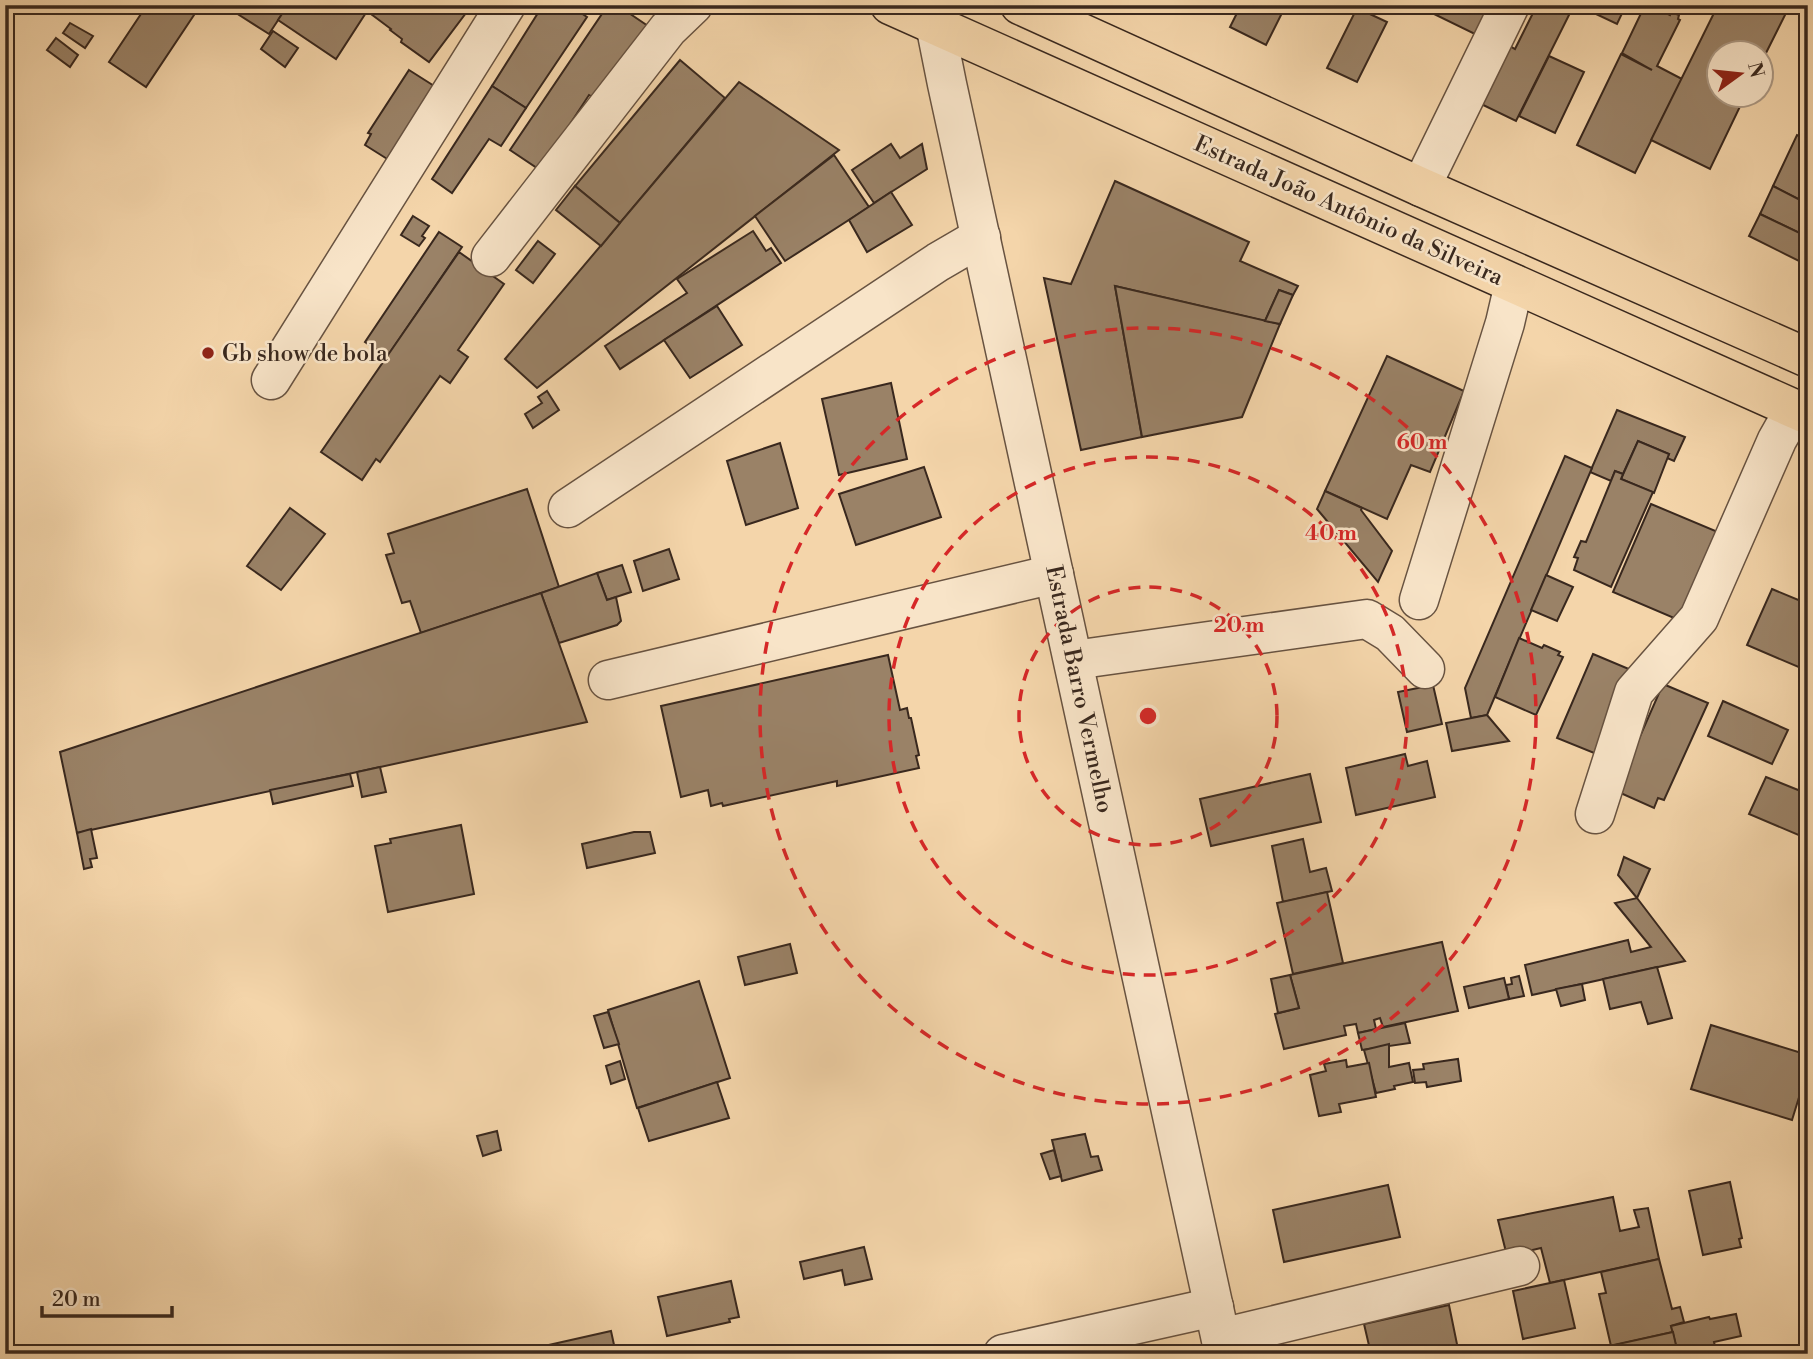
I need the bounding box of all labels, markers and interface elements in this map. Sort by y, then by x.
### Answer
north arrow [1704,38,1774,108]
text: N [1742,59,1769,80]
street label: Estrada João Antônio da Silveira [1190,130,1508,292]
place label: Gb show de bola [222,340,388,368]
marker: Gb show de bola [200,345,216,361]
text: 60 m [1397,430,1447,456]
text: 40 m [1305,521,1357,547]
street label: Estrada Barro Vermelho [1039,563,1119,816]
text: 20 m [1214,613,1264,639]
centre of rings [1136,704,1160,728]
scale bar [42,1275,172,1319]
text: 20 m [52,1287,101,1313]

